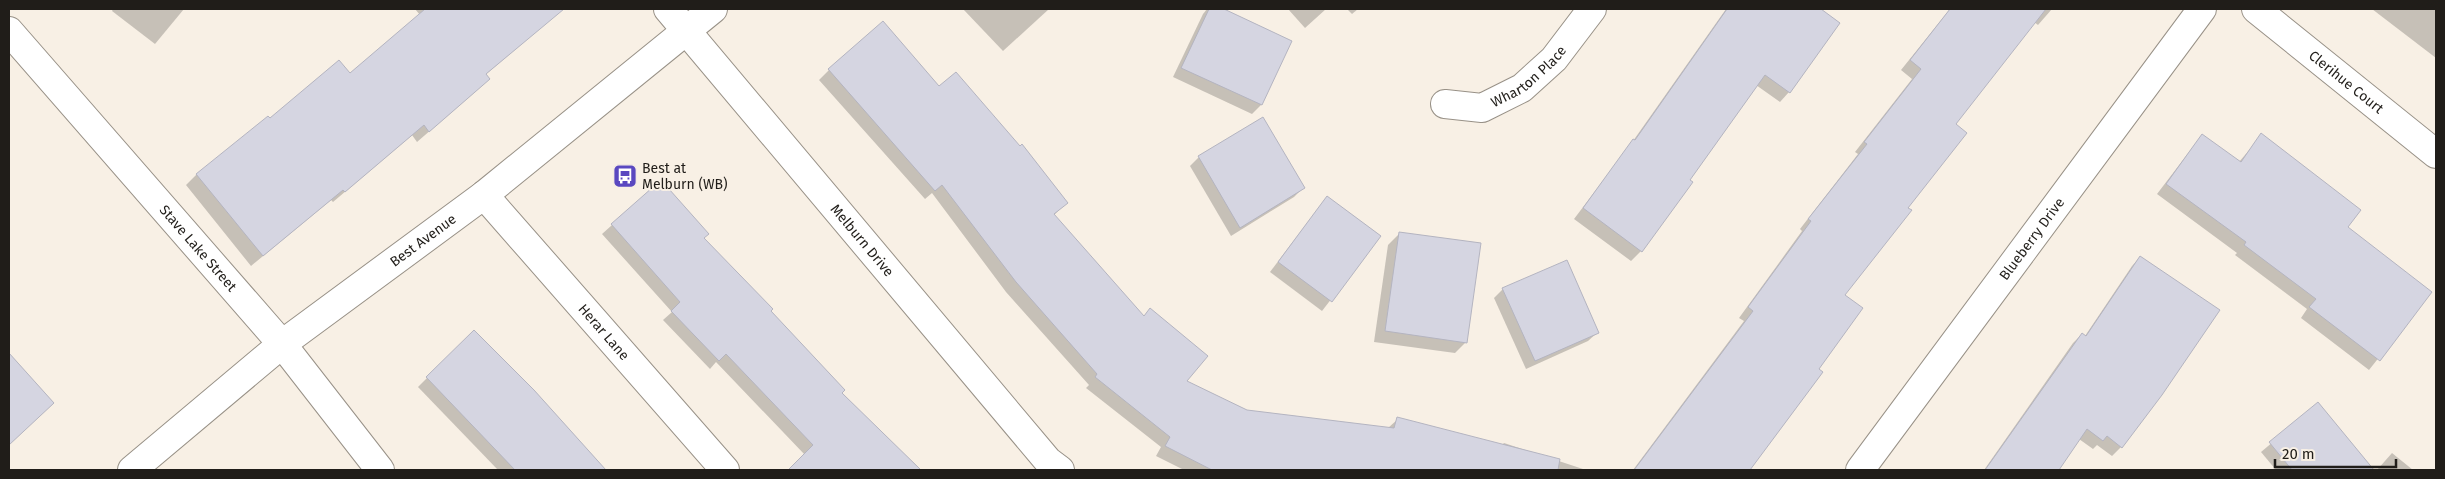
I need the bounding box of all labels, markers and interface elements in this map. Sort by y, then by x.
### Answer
street label: Wharton Place [1488,42,1570,111]
street label: Clerihue Court [2305,47,2387,118]
place label: Best at Melburn (WB) [642,160,728,193]
bus stop icon: Best at Melburn (WB) [612,163,638,189]
street label: Blueberry Drive [1996,194,2068,284]
street label: Melburn Drive [827,201,897,280]
street label: Stave Lake Street [156,202,241,296]
street label: Best Avenue [387,210,460,270]
street label: Herar Lane [574,301,633,364]
scale bar [2275,436,2396,468]
text: 20 m [2282,445,2315,463]

